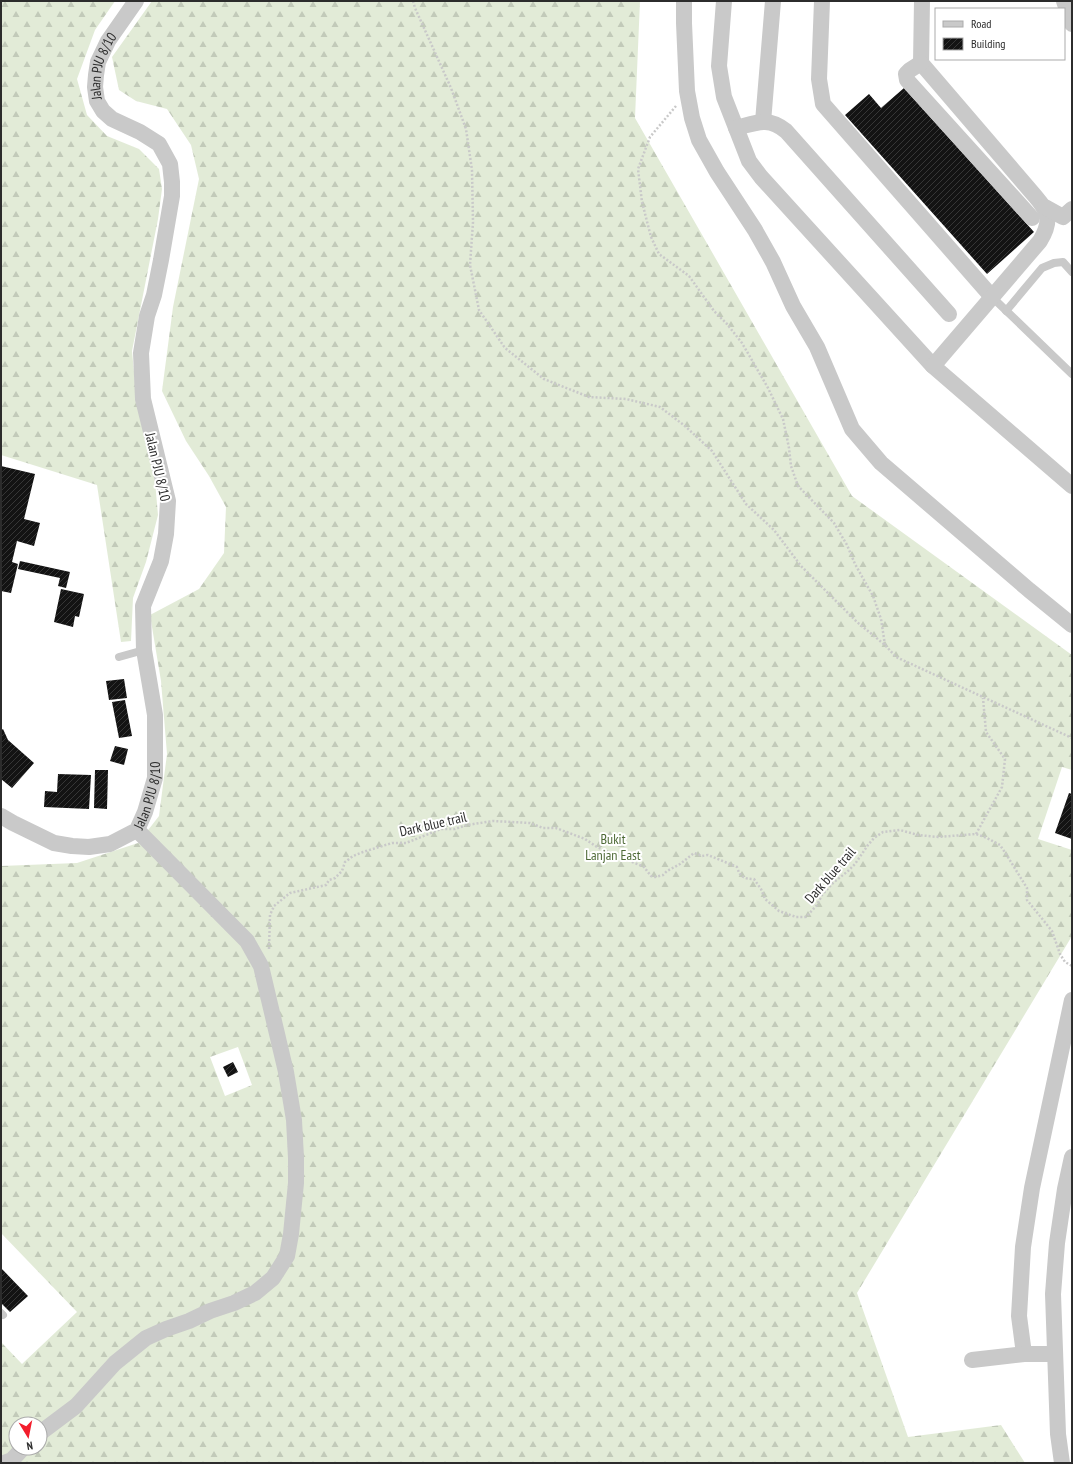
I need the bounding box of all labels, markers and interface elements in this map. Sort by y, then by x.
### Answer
legend [935,8,1065,60]
text: Road [971,16,991,31]
street label: Jalan PJU 8/10 [86,29,120,102]
text: Building [971,36,1006,51]
street label: Jalan PJU 8/10 [141,430,175,503]
street label: Jalan PJU 8/10 [129,762,164,833]
street label: Dark blue trail [398,807,469,840]
park label: Bukit Lanjan East [585,830,641,864]
street label: Dark blue trail [801,843,860,907]
north arrow [8,1416,48,1456]
text: N [26,1438,34,1453]

